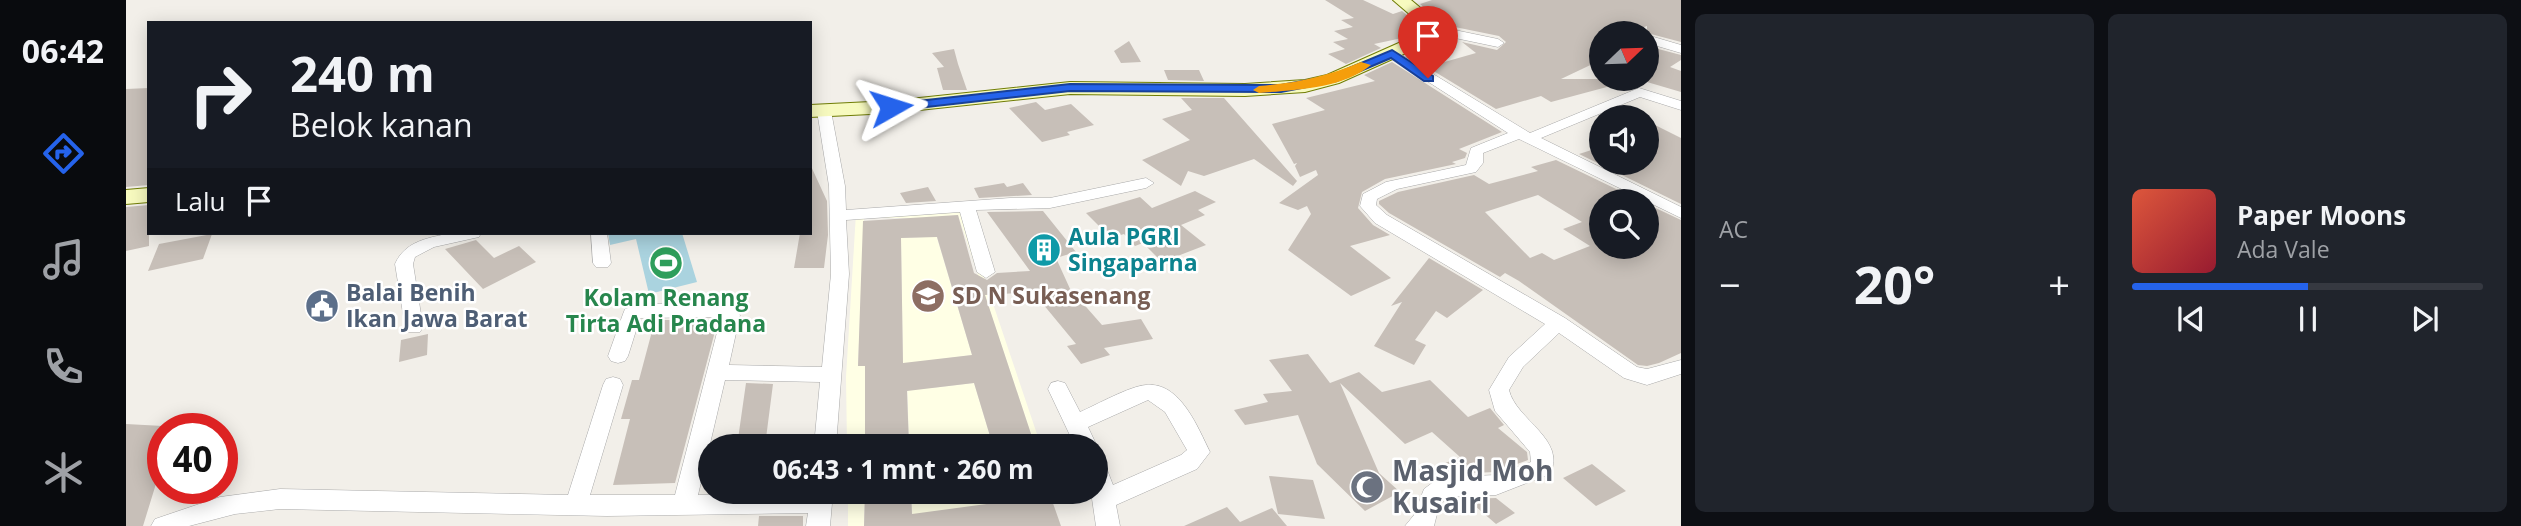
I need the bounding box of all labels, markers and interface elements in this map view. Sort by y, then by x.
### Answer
pin [1398,6,1458,78]
icon: arrive [1409,17,1447,55]
north arrow [1589,21,1659,91]
map controls [1589,21,1659,259]
text: 06:42 [22,29,104,72]
text: 240 m [290,40,435,106]
icon: right [175,49,266,140]
position arrow [854,70,928,144]
text: Belok kanan [290,103,473,146]
button: sound [1589,105,1659,175]
icon: directions [39,129,88,178]
icon: arrive [240,182,278,220]
text: Lalu [175,183,226,219]
button: search [1589,189,1659,259]
text: Paper Moons [2237,197,2406,233]
text: AC [1719,213,1748,245]
place label: Aula PGRI Singaparna [1068,220,1198,278]
building icon: Aula PGRI Singaparna [1025,231,1063,269]
text: Ada Vale [2237,233,2330,265]
icon: music [39,235,88,284]
sports icon: Kolam Renang Tirta Adi Pradana [647,244,685,282]
text: 20° [1854,248,1935,319]
text: − [1719,258,1741,310]
text: + [2048,258,2070,310]
place label: Balai Benih Ikan Jawa Barat [346,276,528,334]
school or university icon: SD N Sukasenang [909,277,947,315]
place label: SD N Sukasenang [952,279,1150,311]
place label: Kolam Renang Tirta Adi Pradana [566,281,766,339]
public building icon: Balai Benih Ikan Jawa Barat [303,287,341,325]
icon: previous [2172,300,2210,338]
icon: pause [2289,300,2327,338]
icon: next [2406,300,2444,338]
icon: phone [39,342,88,391]
speed limit sign: 40 [147,413,238,504]
icon: climate [39,448,88,497]
text: 06:43 · 1 mnt · 260 m [772,451,1034,487]
place label: Masjid Moh Kusairi [1392,451,1553,521]
mosque icon: Masjid Moh Kusairi [1348,468,1386,506]

